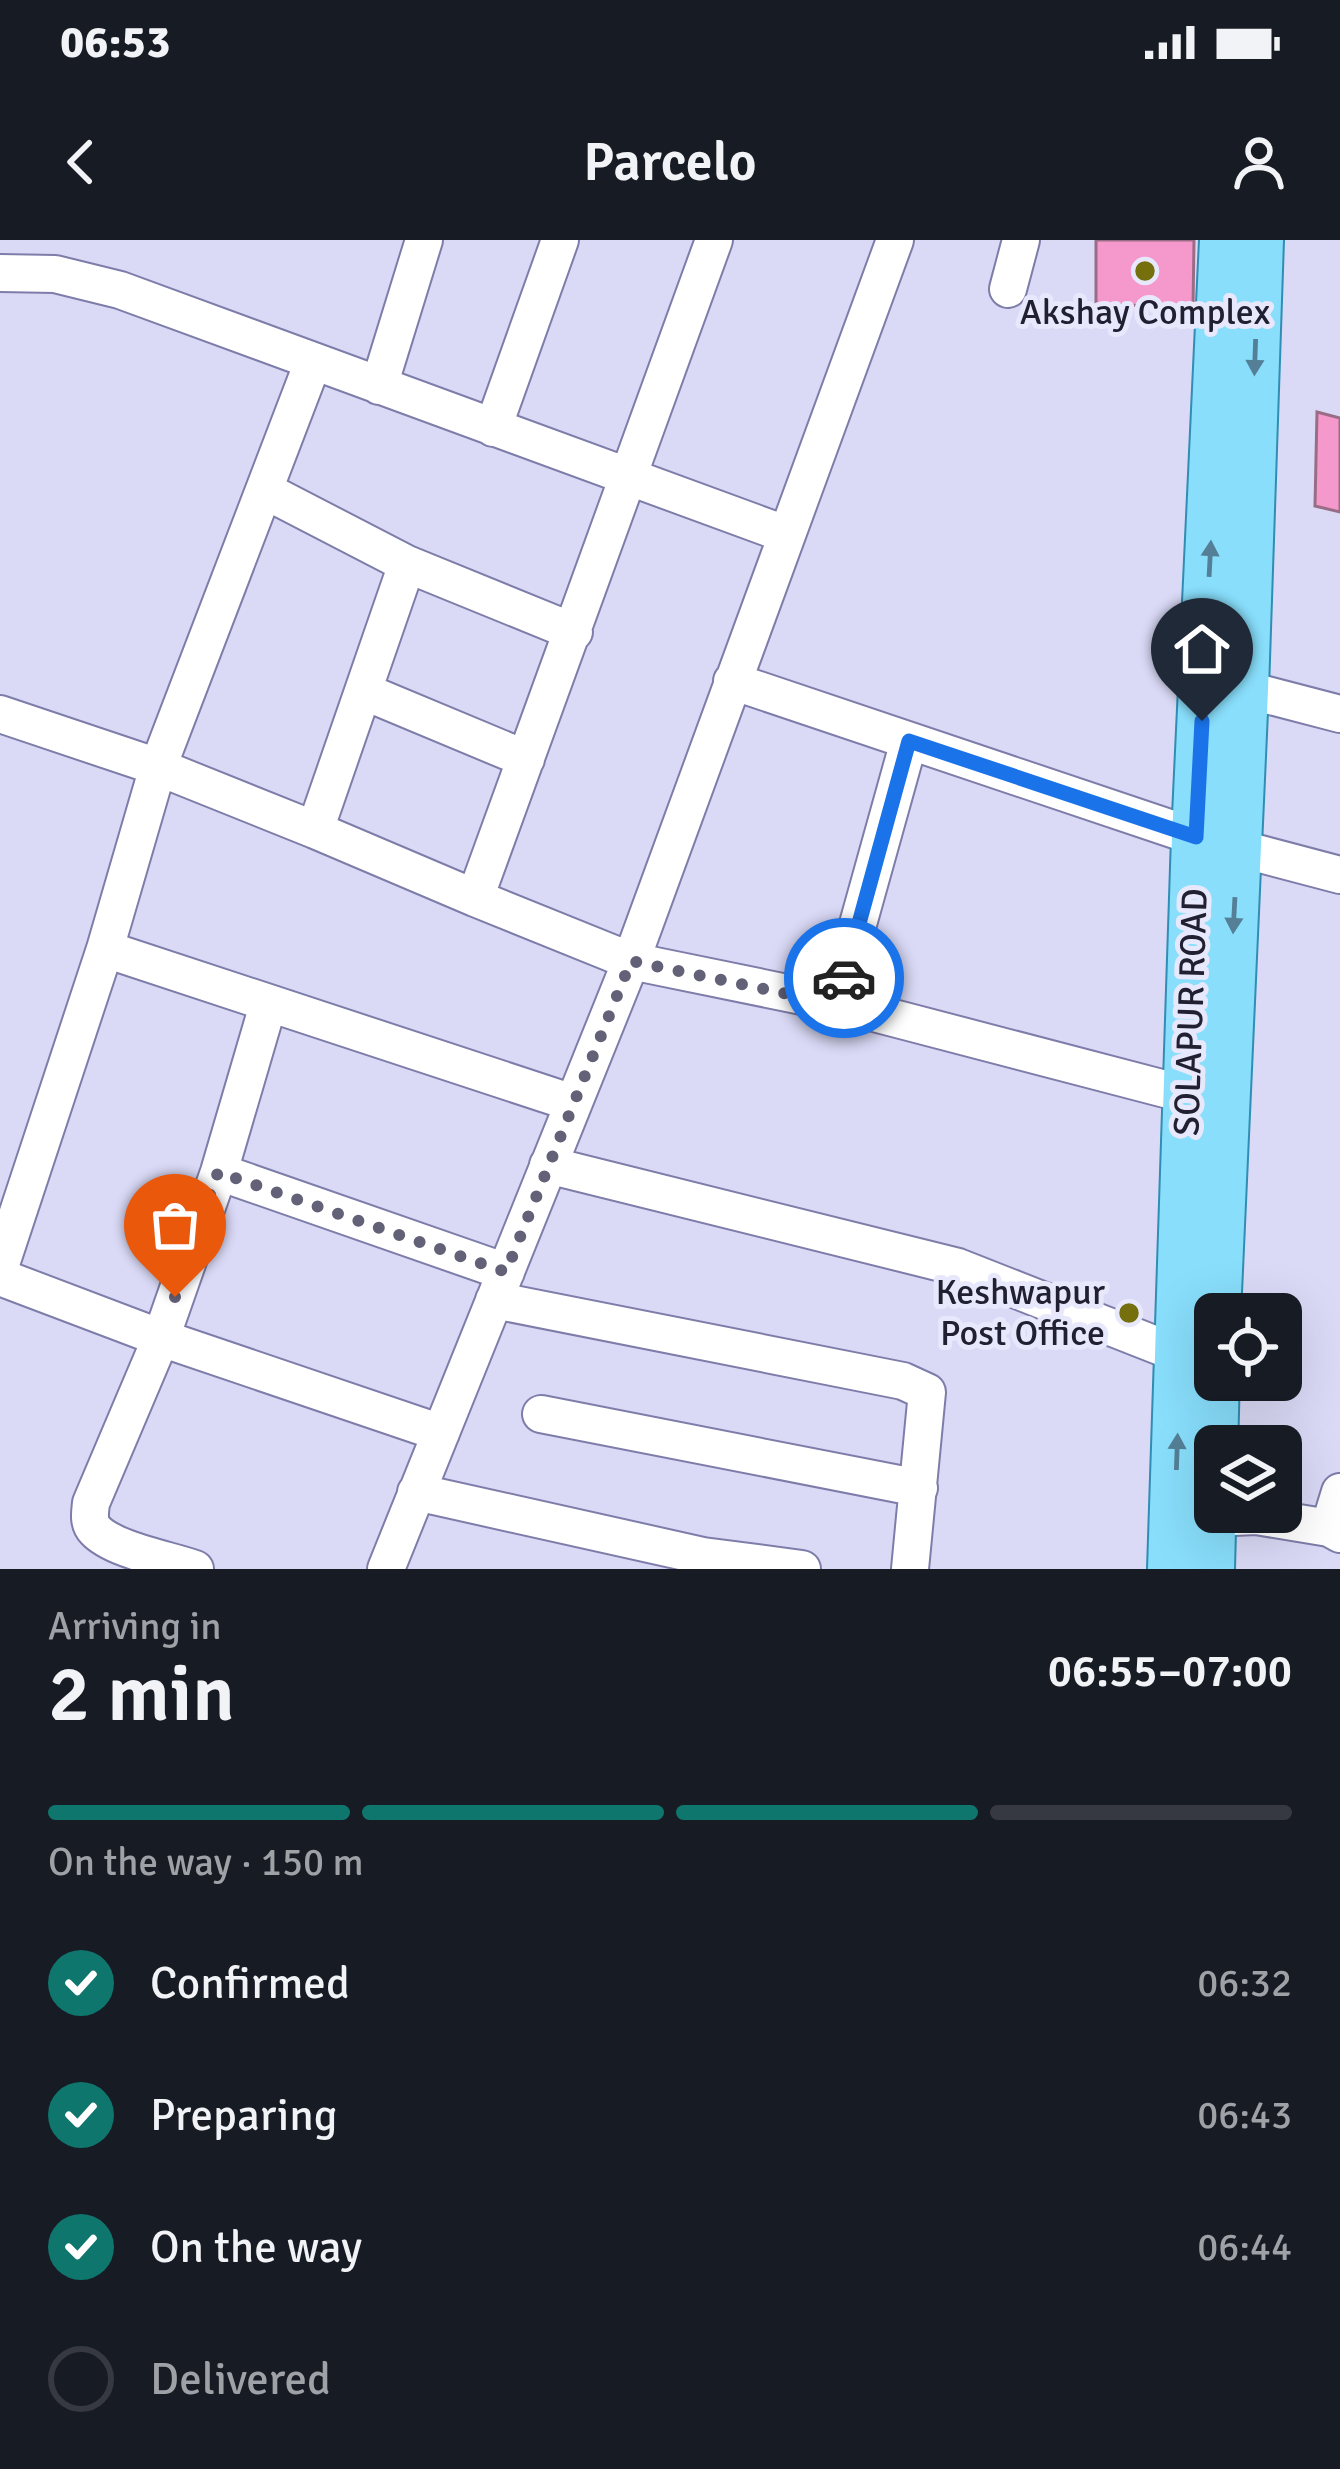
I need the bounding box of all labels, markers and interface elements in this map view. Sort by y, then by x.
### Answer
text: 06:53 [60,15,170,70]
icon: back [48,129,114,195]
text: Parcelo [583,129,757,196]
icon: person [1226,129,1292,195]
marker: Akshay Complex [1132,258,1158,284]
place label: Akshay Complex [1020,290,1271,335]
one-way arrow [1246,339,1265,377]
one-way arrow [1201,539,1220,577]
pin [1151,598,1253,721]
icon: home [1169,616,1235,682]
street label: SOLAPUR ROAD [1164,887,1218,1137]
one-way arrow [1224,897,1243,935]
courier [784,918,904,1038]
icon: car [811,945,877,1011]
pin [124,1174,226,1297]
icon: bag [142,1192,208,1258]
place label: Keshwapur Post Office [935,1270,1106,1356]
map controls [1194,1293,1302,1533]
button: locate [1194,1293,1302,1401]
marker: Keshwapur Post Office [1116,1300,1142,1326]
button: layers [1194,1425,1302,1533]
one-way arrow [1167,1432,1186,1470]
text: Arriving in [48,1602,222,1650]
text: 06:55–07:00 [1048,1644,1292,1699]
text: 2 min [48,1647,235,1743]
text: On the way · 150 m [48,1838,364,1886]
icon: check [48,1950,114,2016]
text: Confirmed [150,1956,350,2011]
text: 06:32 [1197,1959,1292,2007]
icon: check [48,2082,114,2148]
text: Preparing [150,2088,338,2143]
text: 06:43 [1197,2091,1292,2139]
icon: check [48,2214,114,2280]
text: On the way [150,2220,362,2275]
text: 06:44 [1197,2223,1292,2271]
text: Delivered [150,2352,331,2407]

